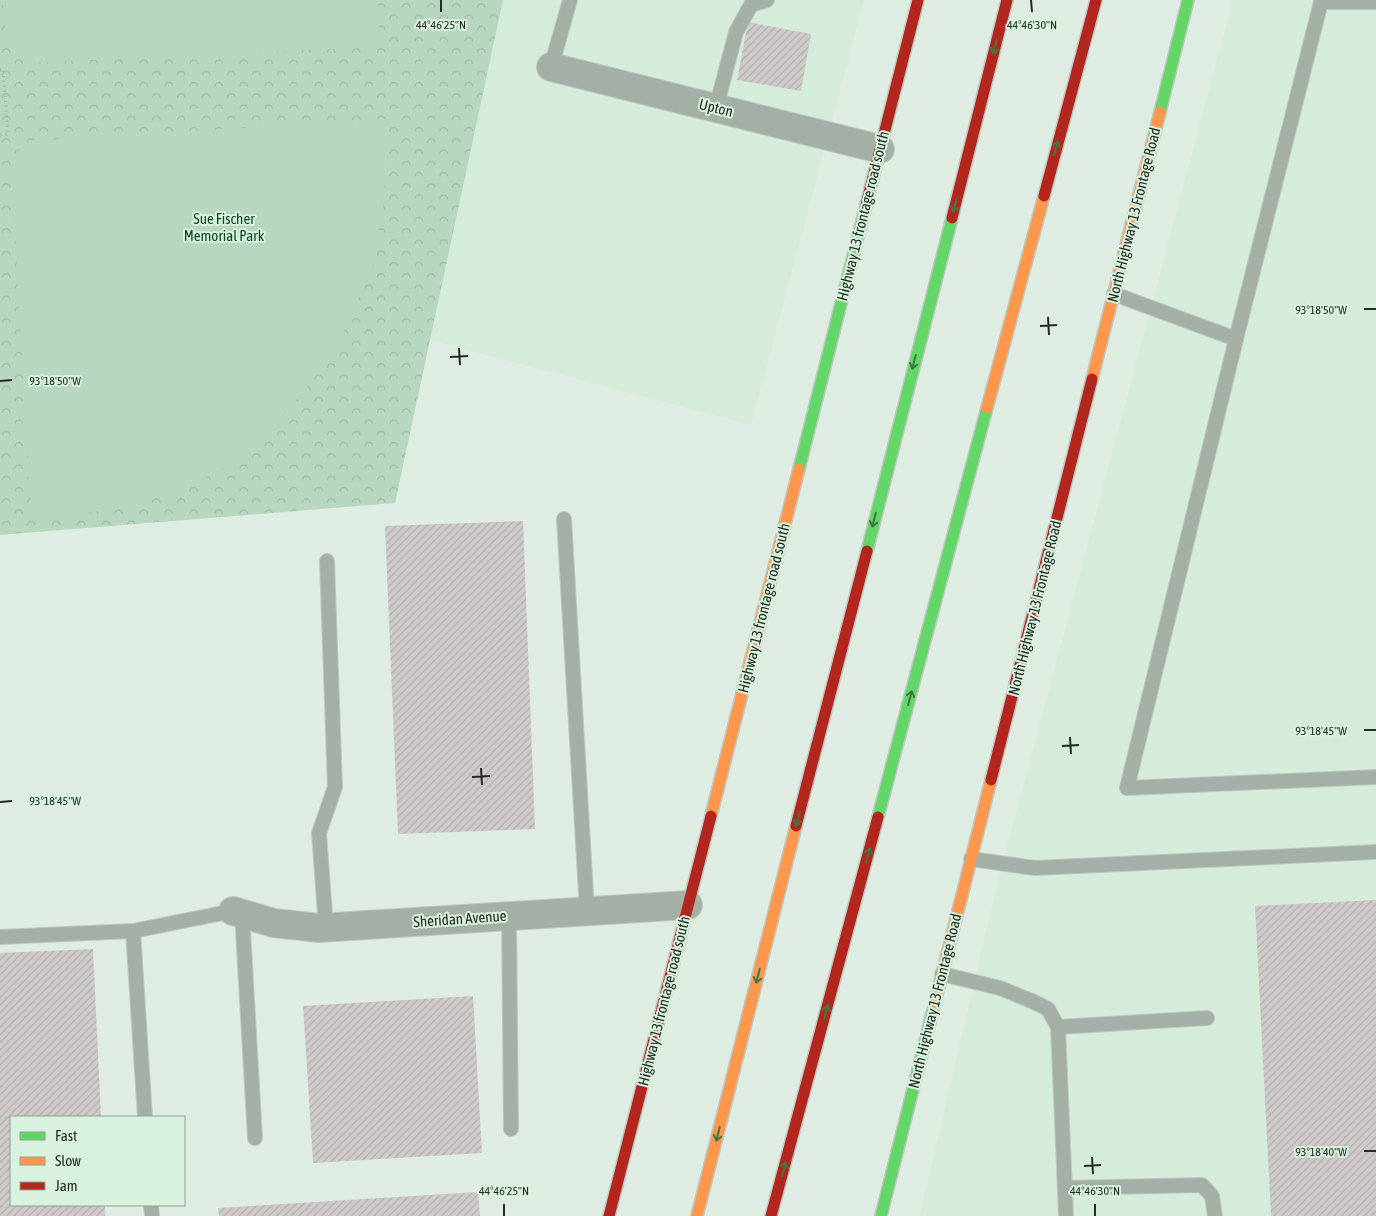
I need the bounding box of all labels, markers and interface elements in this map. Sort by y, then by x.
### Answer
text: 44°46'25"N [416,18,466,32]
text: 44°46'30"N [1007,18,1057,32]
one-way arrow [990,39,999,55]
street label: Upton [697,95,735,120]
street label: North Highway 13 Frontage Road [1104,126,1163,304]
street label: Highway 13 frontage road south [833,129,892,302]
one-way arrow [1052,141,1062,157]
one-way arrow [949,196,959,212]
park label: Sue Fischer Memorial Park [184,210,265,244]
text: 93°18'50"W [1295,303,1347,317]
one-way arrow [909,354,919,370]
text: 93°18'50"W [29,374,81,388]
one-way arrow [869,511,879,527]
street label: North Highway 13 Frontage Road [1005,519,1064,697]
street label: Highway 13 frontage road south [734,521,793,694]
one-way arrow [905,690,915,706]
text: 93°18'45"W [1295,724,1347,738]
text: 93°18'45"W [29,794,81,808]
one-way arrow [793,810,802,826]
one-way arrow [863,847,873,863]
street label: Sheridan Avenue [413,907,507,930]
street label: North Highway 13 Frontage Road [905,912,964,1090]
street label: Highway 13 frontage road south [634,914,693,1087]
one-way arrow [753,968,762,984]
one-way arrow [821,1004,831,1020]
legend [10,1116,185,1206]
one-way arrow [713,1125,722,1141]
text: Fast [55,1127,77,1144]
text: 93°18'40"W [1295,1145,1347,1159]
text: Slow [55,1152,81,1169]
one-way arrow [779,1161,789,1177]
text: Jam [55,1177,78,1194]
text: 44°46'25"N [479,1184,529,1198]
text: 44°46'30"N [1070,1184,1120,1198]

